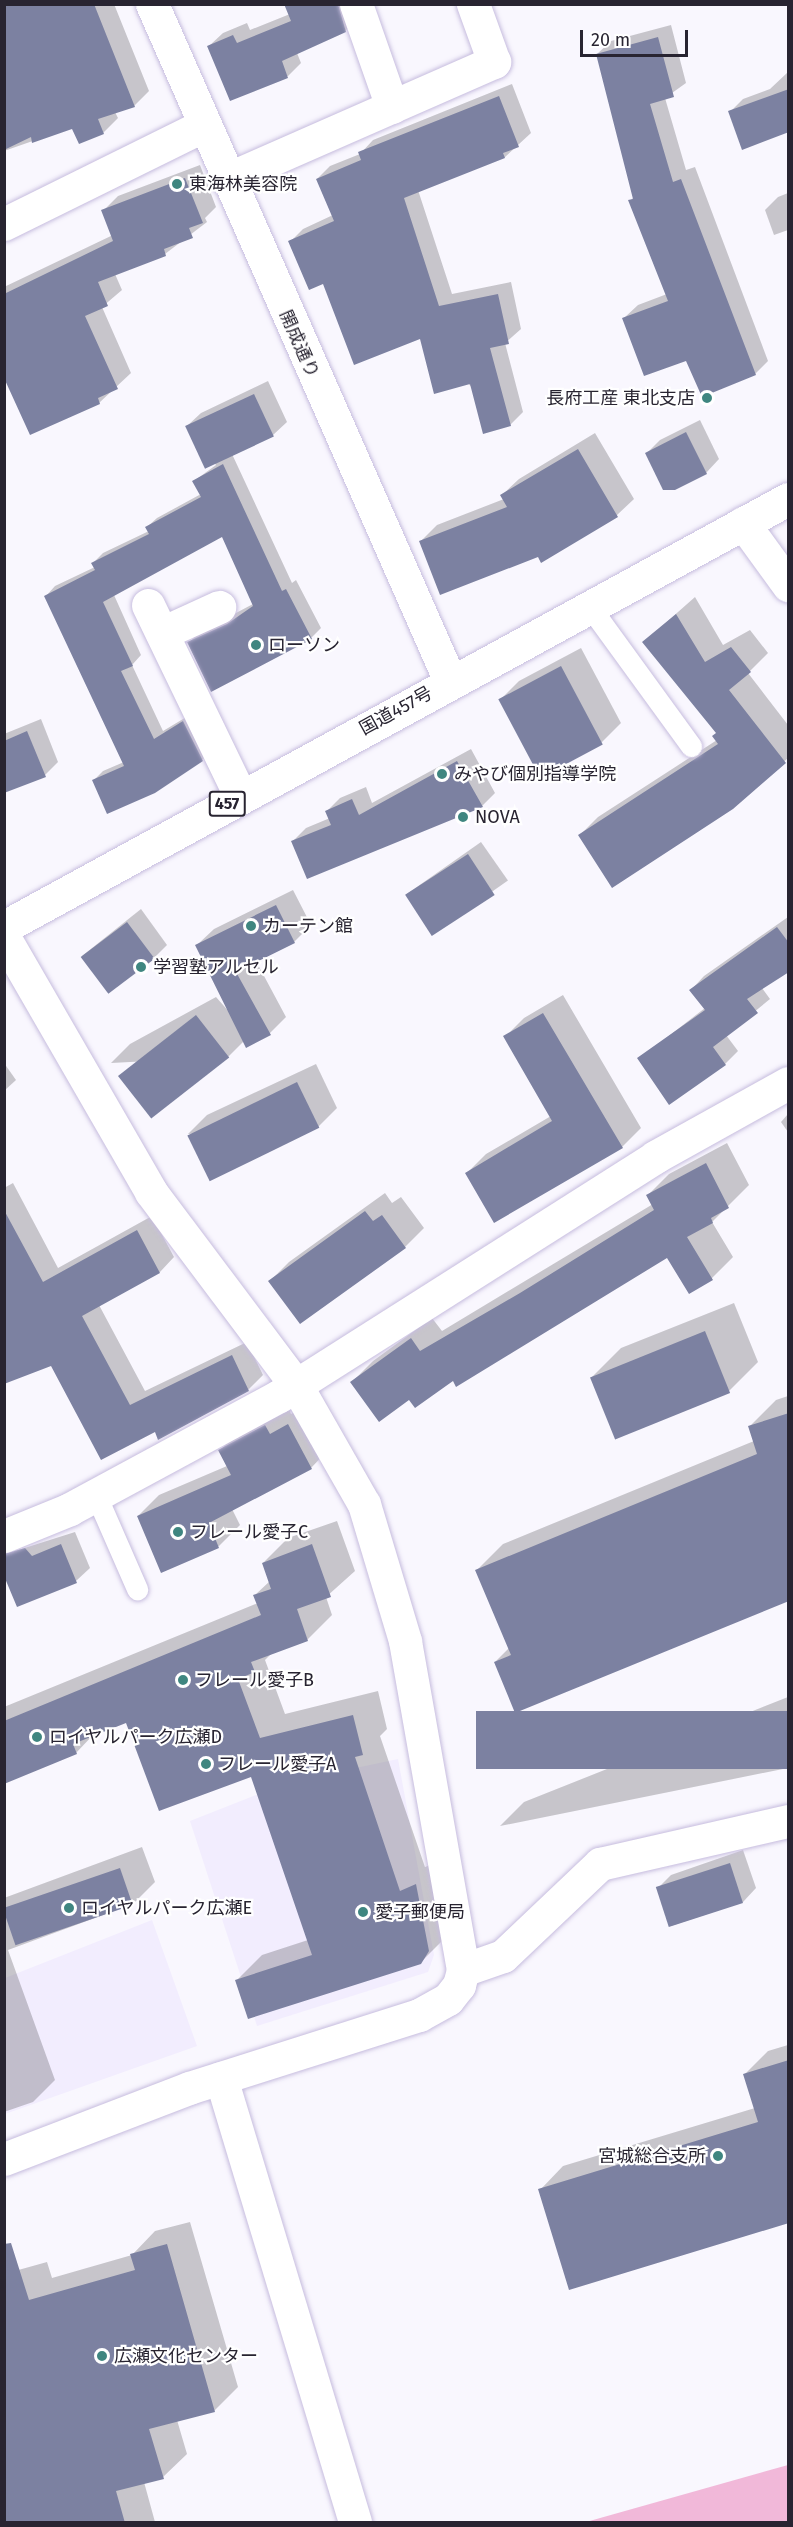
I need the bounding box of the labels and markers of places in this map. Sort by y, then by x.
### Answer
place label: 東海林美容院 [189,173,297,195]
marker: 東海林美容院 [170,177,184,191]
place label: 長府工産 東北支店 [546,387,695,409]
marker: 長府工産 東北支店 [700,391,714,405]
place label: ローソン [268,634,340,656]
marker: ローソン [249,638,263,652]
place label: みやび個別指導学院 [454,763,616,785]
marker: みやび個別指導学院 [435,767,449,781]
place label: NOVA [475,806,520,828]
marker: NOVA [456,810,470,824]
place label: カーテン館 [263,915,353,937]
marker: カーテン館 [244,919,258,933]
place label: 学習塾アルセル [153,956,279,978]
marker: 学習塾アルセル [134,960,148,974]
place label: フレール愛子C [190,1521,308,1543]
marker: フレール愛子C [171,1525,185,1539]
place label: フレール愛子B [195,1669,314,1691]
marker: フレール愛子B [176,1673,190,1687]
place label: ロイヤルパーク広瀬D [49,1726,223,1748]
marker: ロイヤルパーク広瀬D [30,1730,44,1744]
place label: フレール愛子A [218,1753,336,1775]
marker: フレール愛子A [199,1757,213,1771]
place label: ロイヤルパーク広瀬E [81,1897,253,1919]
marker: ロイヤルパーク広瀬E [62,1901,76,1915]
place label: 愛子郵便局 [375,1901,465,1923]
marker: 愛子郵便局 [356,1905,370,1919]
place label: 宮城総合支所 [598,2145,706,2167]
marker: 宮城総合支所 [711,2149,725,2163]
place label: 広瀬文化センター [114,2345,258,2367]
marker: 広瀬文化センター [95,2349,109,2363]

